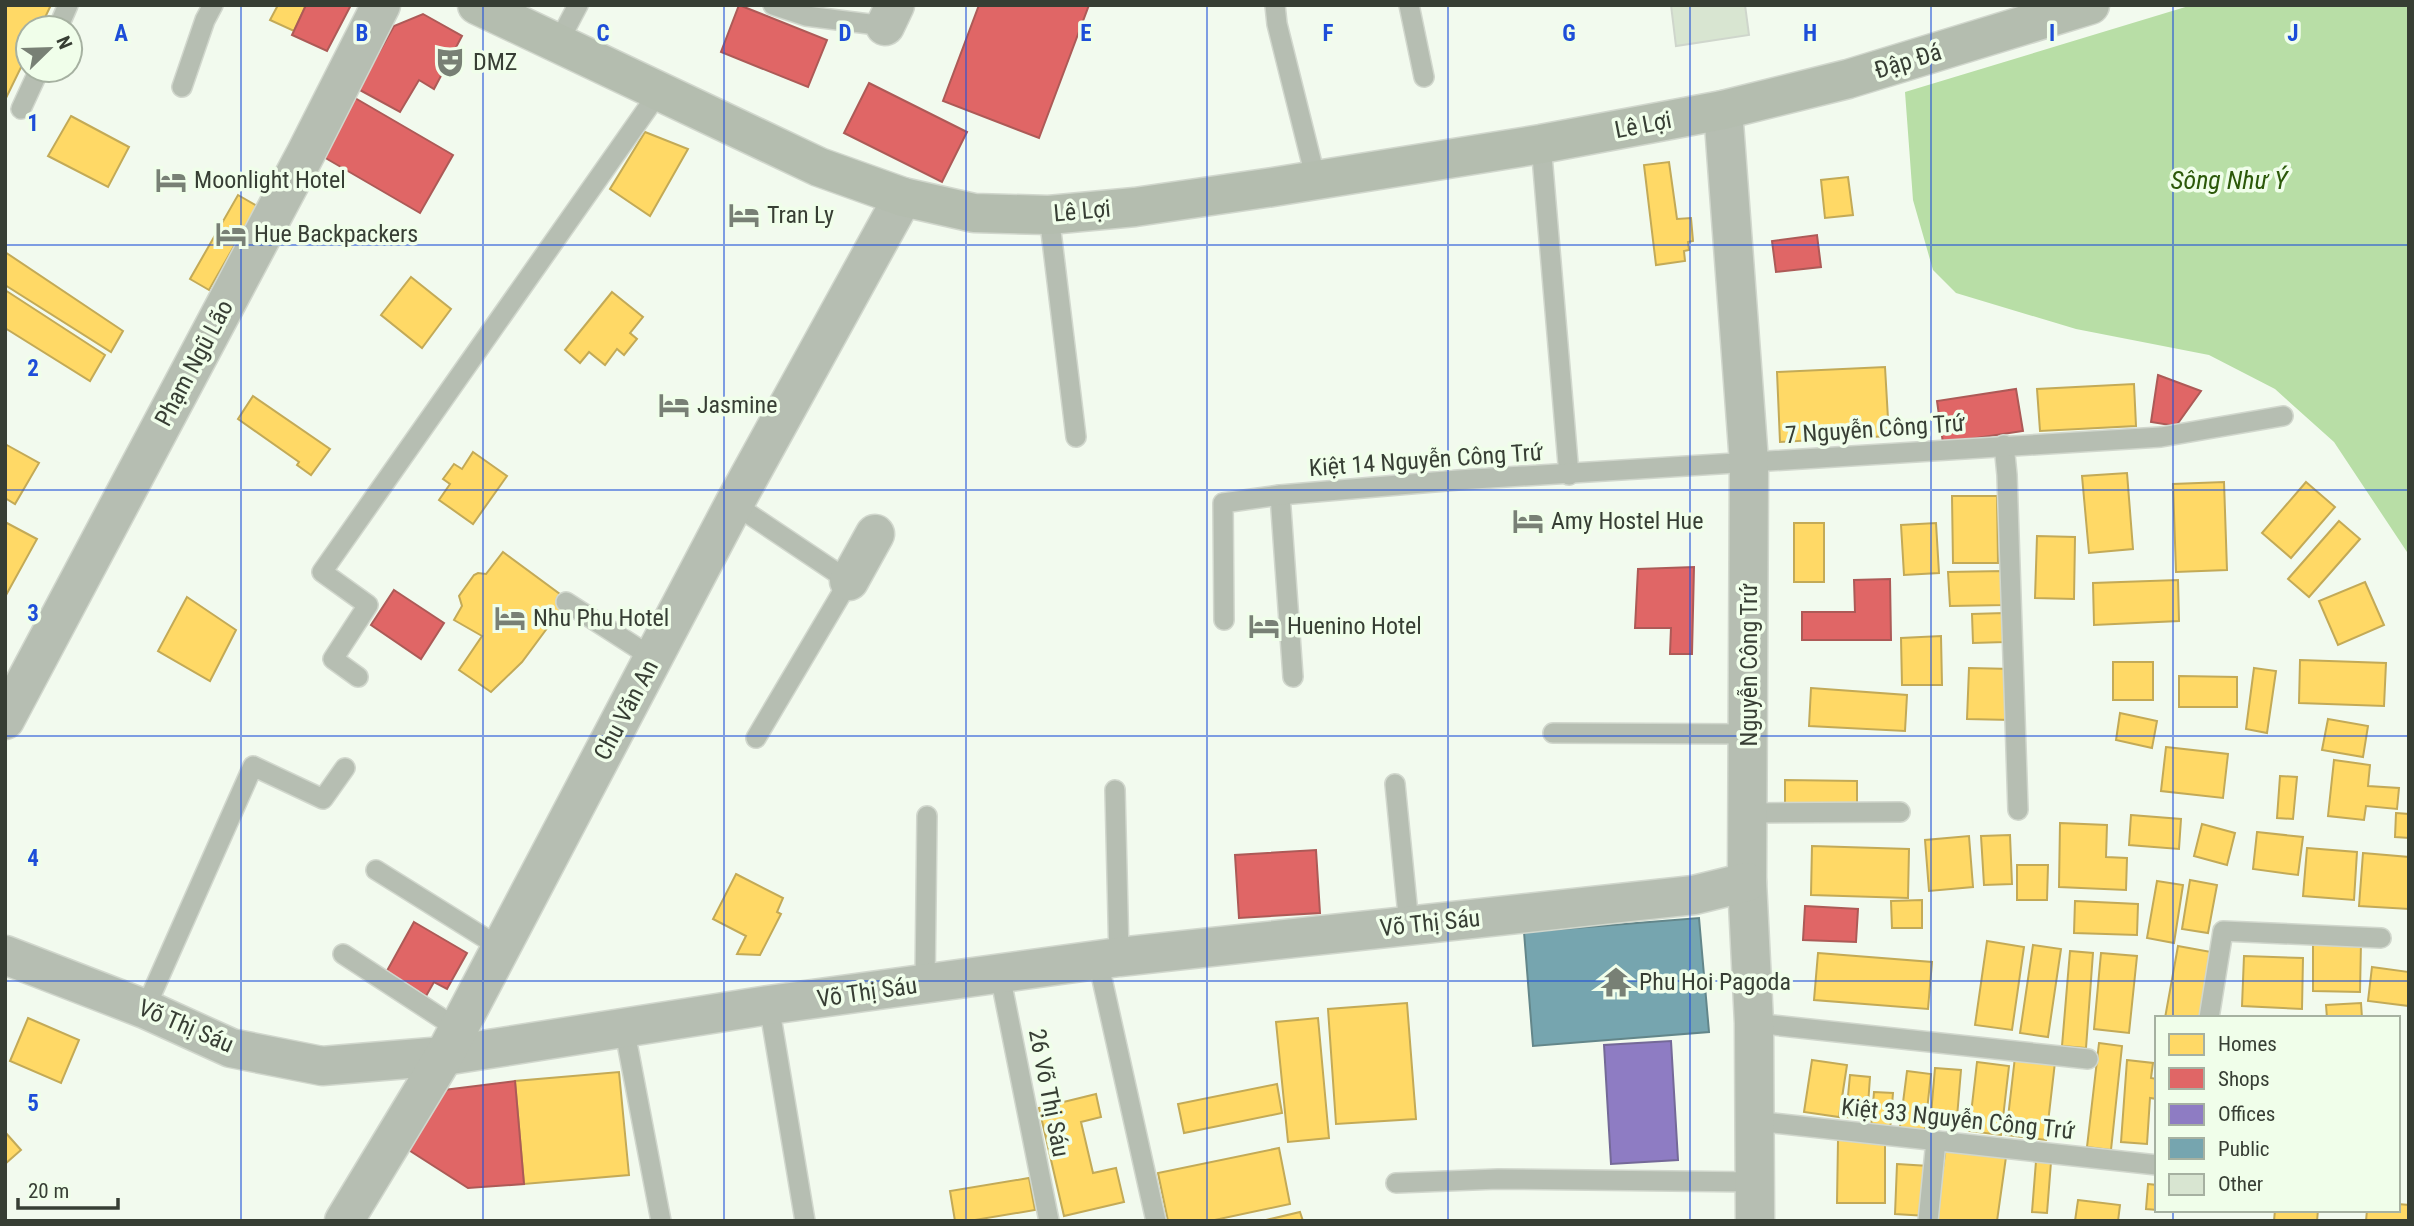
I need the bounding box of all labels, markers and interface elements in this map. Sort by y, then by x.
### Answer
north arrow [14,14,84,84]
text: A [114,20,128,47]
text: B [356,20,368,47]
text: C [596,20,610,47]
text: D [839,20,852,47]
text: E [1080,20,1092,47]
text: F [1323,20,1334,47]
text: G [1562,20,1576,47]
text: H [1803,20,1817,47]
text: I [2049,20,2055,47]
text: J [2287,20,2299,47]
text: N [51,33,77,52]
street label: Đập Đá [1871,38,1945,84]
theatre icon: DMZ [433,45,467,79]
place label: DMZ [473,48,517,76]
street label: Lê Lợi [1612,106,1674,144]
text: 1 [27,110,39,137]
hotel icon: Moonlight Hotel [154,163,188,197]
water label: Sông Như Ý [2170,165,2289,195]
place label: Moonlight Hotel [194,166,346,194]
street label: Lê Lợi [1052,195,1112,227]
hotel icon: Tran Ly [727,198,761,232]
place label: Tran Ly [767,201,834,229]
hotel icon: Hue Backpackers [214,217,248,251]
place label: Hue Backpackers [254,220,418,248]
street label: Phạm Ngũ Lão [149,295,239,431]
text: 2 [27,355,39,382]
hotel icon: Jasmine [657,388,691,422]
place label: Jasmine [697,391,778,419]
street label: 7 Nguyễn Công Trứ [1784,409,1967,449]
street label: Kiệt 14 Nguyễn Công Trứ [1308,438,1545,482]
hotel icon: Amy Hostel Hue [1511,504,1545,538]
place label: Amy Hostel Hue [1551,507,1703,535]
street label: Nguyễn Công Trứ [1735,583,1763,746]
text: 3 [27,600,39,627]
hotel icon: Nhu Phu Hotel [493,601,527,635]
place label: Nhu Phu Hotel [533,604,669,632]
hotel icon: Huenino Hotel [1247,609,1281,643]
place label: Huenino Hotel [1287,612,1422,640]
street label: Chu Văn An [588,655,664,765]
text: 4 [27,845,39,872]
street label: Võ Thị Sáu [1378,904,1482,942]
temple icon: Phu Hoi Pagoda [1599,965,1633,999]
place label: Phu Hoi Pagoda [1639,968,1791,996]
street label: Võ Thị Sáu [815,971,919,1013]
street label: Võ Thị Sáu [134,993,238,1059]
legend [2155,1016,2400,1212]
street label: 26 Võ Thị Sáu [1023,1027,1075,1159]
text: Homes [2218,1032,2277,1056]
text: Shops [2218,1067,2270,1091]
text: 5 [27,1090,39,1117]
street label: Kiệt 33 Nguyễn Công Trứ [1840,1093,2077,1145]
text: Offices [2218,1102,2275,1126]
text: Public [2218,1137,2270,1161]
scale bar [18,1166,117,1210]
text: Other [2218,1172,2263,1196]
text: 20 m [28,1179,69,1203]

